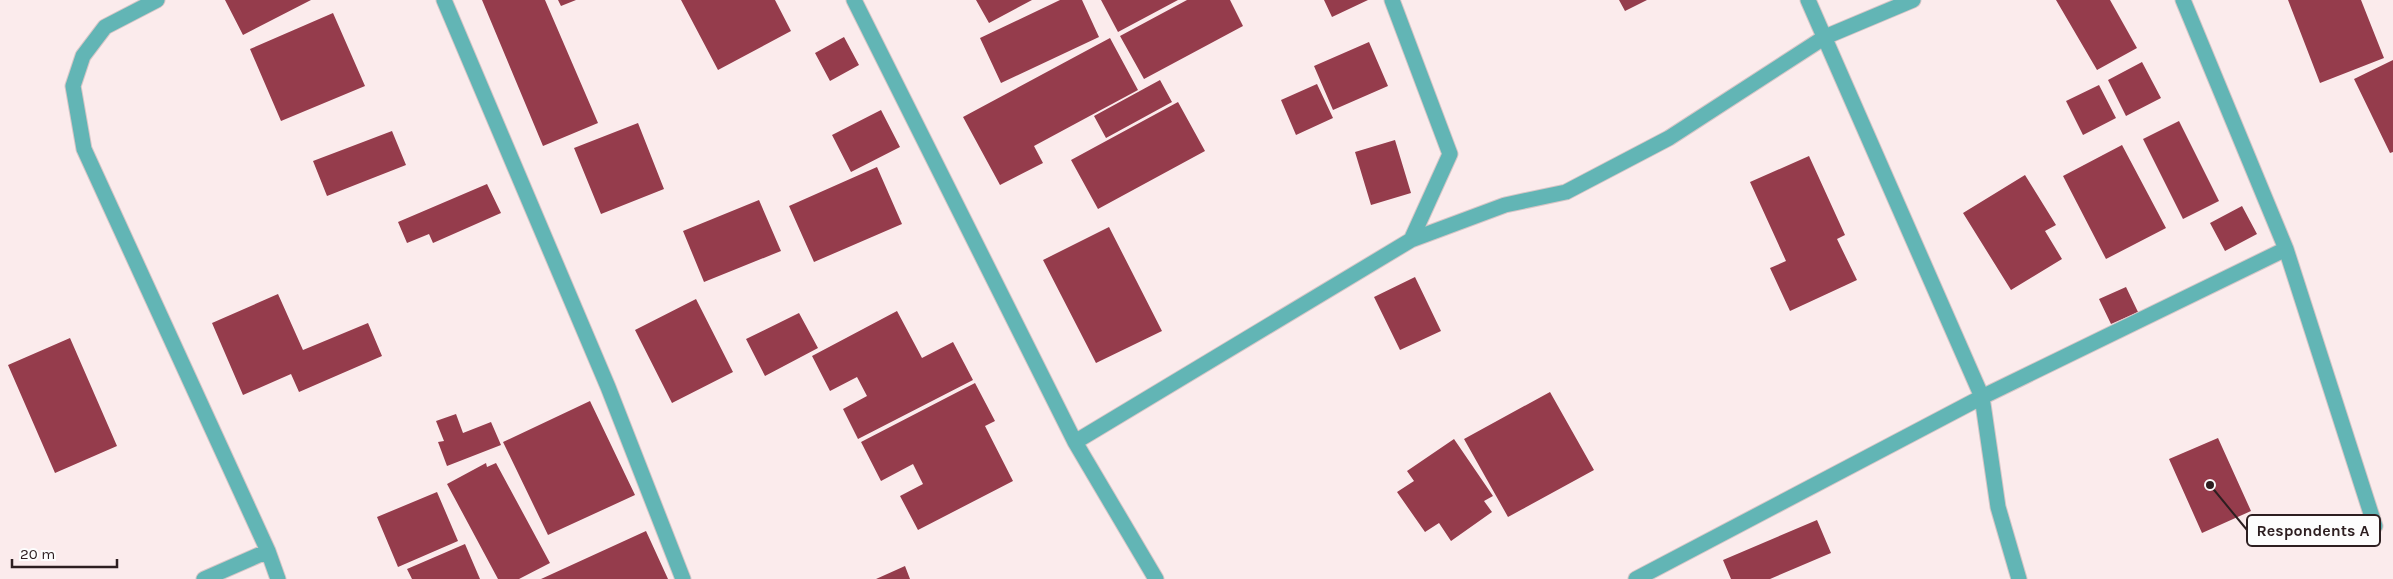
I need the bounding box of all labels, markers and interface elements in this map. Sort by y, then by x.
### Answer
callout: Respondents A [2247,515,2380,546]
text: Respondents A [2256,521,2370,540]
scale bar [12,536,118,568]
text: 20 m [20,545,55,563]

